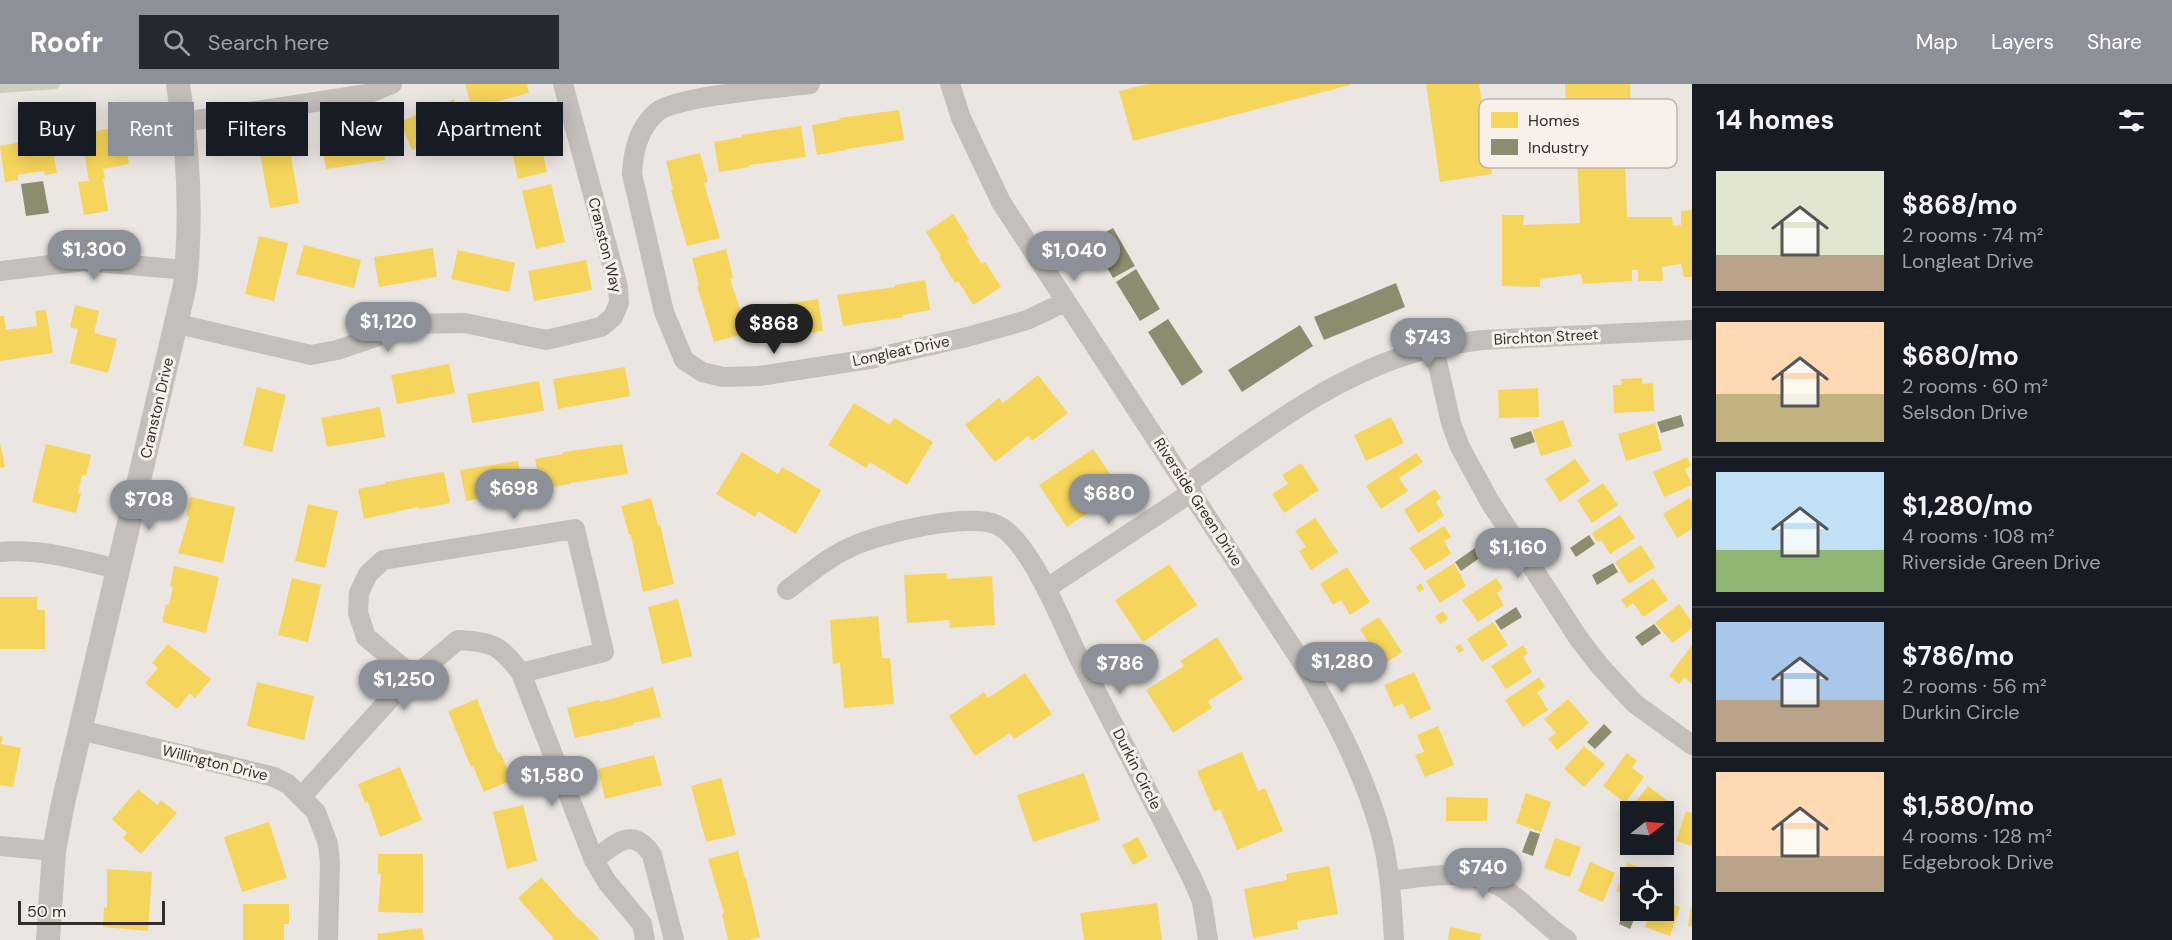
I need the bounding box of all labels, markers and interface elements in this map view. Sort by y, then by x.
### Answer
search box [139,15,559,69]
text: Roofr [30,24,103,61]
icon: search [160,26,193,59]
text: Search here [208,28,329,57]
text: Map [1916,28,1958,56]
text: Layers [1991,28,2054,56]
text: Share [2087,28,2142,56]
legend [1479,99,1677,168]
chip: Buy [18,102,96,156]
chip: Rent [108,102,194,156]
chip: Filters [206,102,308,156]
chip: New [320,102,404,156]
chip: Apartment [416,102,563,156]
text: 14 homes [1716,103,1834,137]
icon: filters [2115,104,2148,137]
text: Homes [1528,110,1580,131]
text: Industry [1528,137,1589,158]
text: $868/mo [1902,188,2018,222]
street label: Cranston Way [584,195,627,295]
icon: home [1764,195,1836,267]
text: 2 rooms · 74 m² [1902,222,2043,248]
pin: $1,300 [45,230,143,281]
pin: $1,040 [1025,231,1123,282]
text: $1,300 [62,236,126,262]
text: $1,040 [1041,237,1107,263]
text: Longleat Drive [1902,248,2034,274]
pin: $1,120 [339,302,437,353]
pin: $868 [738,304,810,355]
text: $1,120 [359,308,417,334]
text: $868 [749,310,799,336]
pin: $743 [1392,318,1464,369]
text: $743 [1405,324,1451,350]
street label: Birchton Street [1493,324,1599,350]
street label: Longleat Drive [851,331,951,371]
text: $680/mo [1902,339,2019,373]
icon: home [1764,346,1836,418]
street label: Cranston Drive [136,356,178,460]
text: 2 rooms · 60 m² [1902,373,2048,399]
text: Selsdon Drive [1902,399,2028,425]
street label: Riverside Green Drive [1149,434,1247,570]
pin: $698 [478,469,550,520]
pin: $680 [1073,474,1145,525]
text: $698 [489,475,539,501]
pin: $708 [113,480,185,531]
text: $680 [1083,480,1135,506]
text: $708 [124,486,174,512]
text: $1,280/mo [1902,489,2033,523]
icon: home [1764,496,1836,568]
text: 4 rooms · 108 m² [1902,523,2054,549]
pin: $1,160 [1469,528,1567,579]
text: $1,160 [1489,534,1547,560]
text: Riverside Green Drive [1902,549,2101,575]
text: $786/mo [1902,639,2014,673]
pin: $1,280 [1293,642,1391,693]
pin: $786 [1084,644,1156,695]
icon: home [1764,646,1836,718]
text: $1,280 [1311,648,1373,674]
text: $786 [1096,650,1144,676]
pin: $1,250 [355,660,453,711]
text: $1,250 [373,666,435,692]
text: 2 rooms · 56 m² [1902,673,2047,699]
text: Durkin Circle [1902,699,2020,725]
street label: Durkin Circle [1108,725,1166,813]
street label: Willington Drive [160,740,270,786]
pin: $1,580 [503,756,601,807]
text: $1,580 [520,762,584,788]
text: $1,580/mo [1902,789,2034,823]
icon: home [1764,796,1836,868]
north arrow [1620,801,1674,855]
map controls [1620,801,1674,921]
text: 4 rooms · 128 m² [1902,823,2052,849]
pin: $740 [1447,848,1519,899]
text: Edgebrook Drive [1902,849,2054,875]
text: $740 [1459,854,1507,880]
button: locate [1620,867,1674,921]
scale bar [18,898,165,926]
text: 50 m [27,901,66,922]

